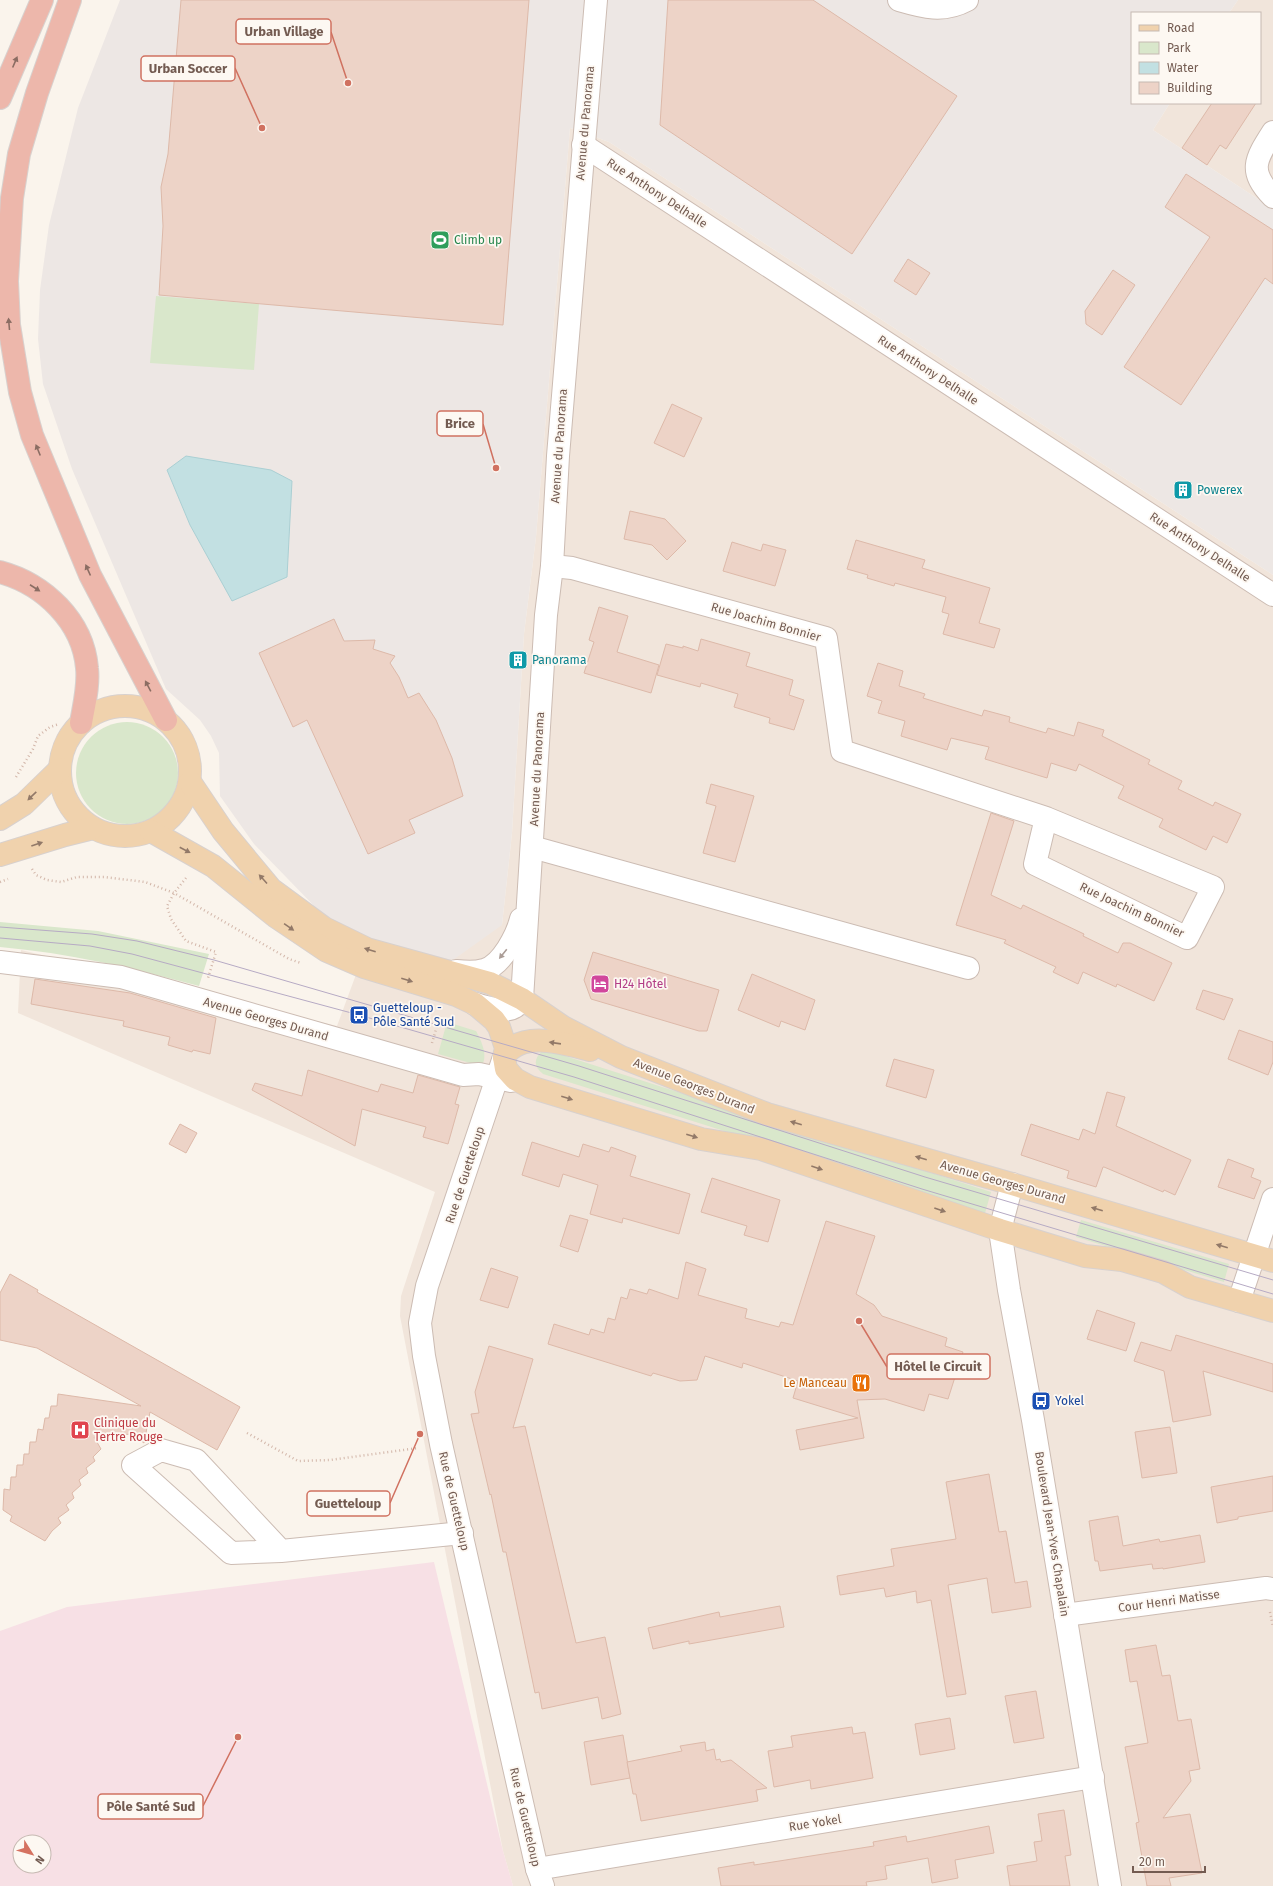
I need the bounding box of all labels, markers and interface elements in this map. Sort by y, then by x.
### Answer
legend [1131,12,1261,104]
callout: Urban Village [236,19,331,44]
text: Road [1167,21,1195,35]
text: Urban Village [245,24,323,39]
text: Park [1167,41,1191,55]
one-way arrow [12,56,19,68]
callout: Urban Soccer [141,56,235,81]
text: Urban Soccer [149,61,228,76]
text: Water [1167,61,1199,75]
street label: Avenue du Panorama [573,65,597,181]
text: Building [1167,81,1213,95]
street label: Rue Anthony Delhalle [604,155,710,231]
sports icon: Climb up [429,229,451,251]
place label: Climb up [454,233,502,247]
one-way arrow [6,318,12,330]
street label: Rue Anthony Delhalle [875,332,981,408]
street label: Avenue du Panorama [548,388,570,504]
callout: Brice [437,411,483,436]
text: Brice [445,416,475,431]
one-way arrow [35,445,41,456]
building icon: Powerex [1172,479,1194,501]
place label: Powerex [1197,483,1242,497]
street label: Rue Anthony Delhalle [1147,509,1253,585]
one-way arrow [85,565,91,576]
one-way arrow [29,585,41,592]
street label: Rue Joachim Bonnier [709,600,823,644]
building icon: Panorama [507,649,529,671]
place label: Panorama [532,653,586,667]
one-way arrow [145,680,151,691]
street label: Avenue du Panorama [527,711,547,827]
one-way arrow [27,792,37,801]
one-way arrow [32,841,44,847]
one-way arrow [179,846,191,853]
one-way arrow [258,874,267,884]
street label: Rue Joachim Bonnier [1078,880,1187,940]
one-way arrow [284,922,295,931]
one-way arrow [364,946,376,952]
one-way arrow [499,948,508,959]
hotel icon: H24 Hôtel [589,973,611,995]
one-way arrow [401,977,413,983]
place label: H24 Hôtel [614,977,667,991]
street label: Avenue Georges Durand [202,994,330,1044]
place label: Guetteloup - Pôle Santé Sud [373,1001,454,1029]
bus stop icon: Guetteloup - Pôle Santé Sud [348,1004,370,1026]
one-way arrow [549,1040,561,1046]
street label: Avenue Georges Durand [631,1055,757,1117]
one-way arrow [562,1095,574,1101]
one-way arrow [790,1120,802,1126]
street label: Rue de Guetteloup [443,1125,487,1225]
one-way arrow [686,1133,698,1139]
one-way arrow [915,1155,927,1161]
street label: Avenue Georges Durand [939,1157,1067,1207]
one-way arrow [812,1165,824,1171]
one-way arrow [1091,1206,1103,1212]
one-way arrow [935,1207,947,1213]
one-way arrow [1216,1243,1228,1249]
callout: Hôtel le Circuit [887,1354,990,1379]
text: Hôtel le Circuit [894,1359,983,1374]
restaurant icon: Le Manceau [850,1372,872,1394]
place label: Le Manceau [783,1376,847,1390]
bus stop icon: Yokel [1030,1390,1052,1412]
place label: Yokel [1055,1394,1084,1408]
place label: Clinique du Tertre Rouge [94,1416,163,1444]
hospital icon: Clinique du Tertre Rouge [69,1419,91,1441]
street label: Rue de Guetteloup [436,1450,472,1552]
street label: Boulevard Jean-Yves Chapalain [1032,1450,1072,1618]
callout: Guetteloup [307,1491,390,1516]
text: Guetteloup [315,1496,382,1511]
street label: Cour Henri Matisse [1117,1587,1221,1615]
street label: Rue de Guetteloup [507,1766,543,1868]
callout: Pôle Santé Sud [98,1794,203,1819]
text: Pôle Santé Sud [107,1799,195,1814]
street label: Rue Yokel [788,1812,843,1834]
north arrow [12,1834,52,1874]
scale bar [1133,1848,1205,1874]
text: N [32,1853,47,1867]
text: 20 m [1139,1855,1165,1869]

